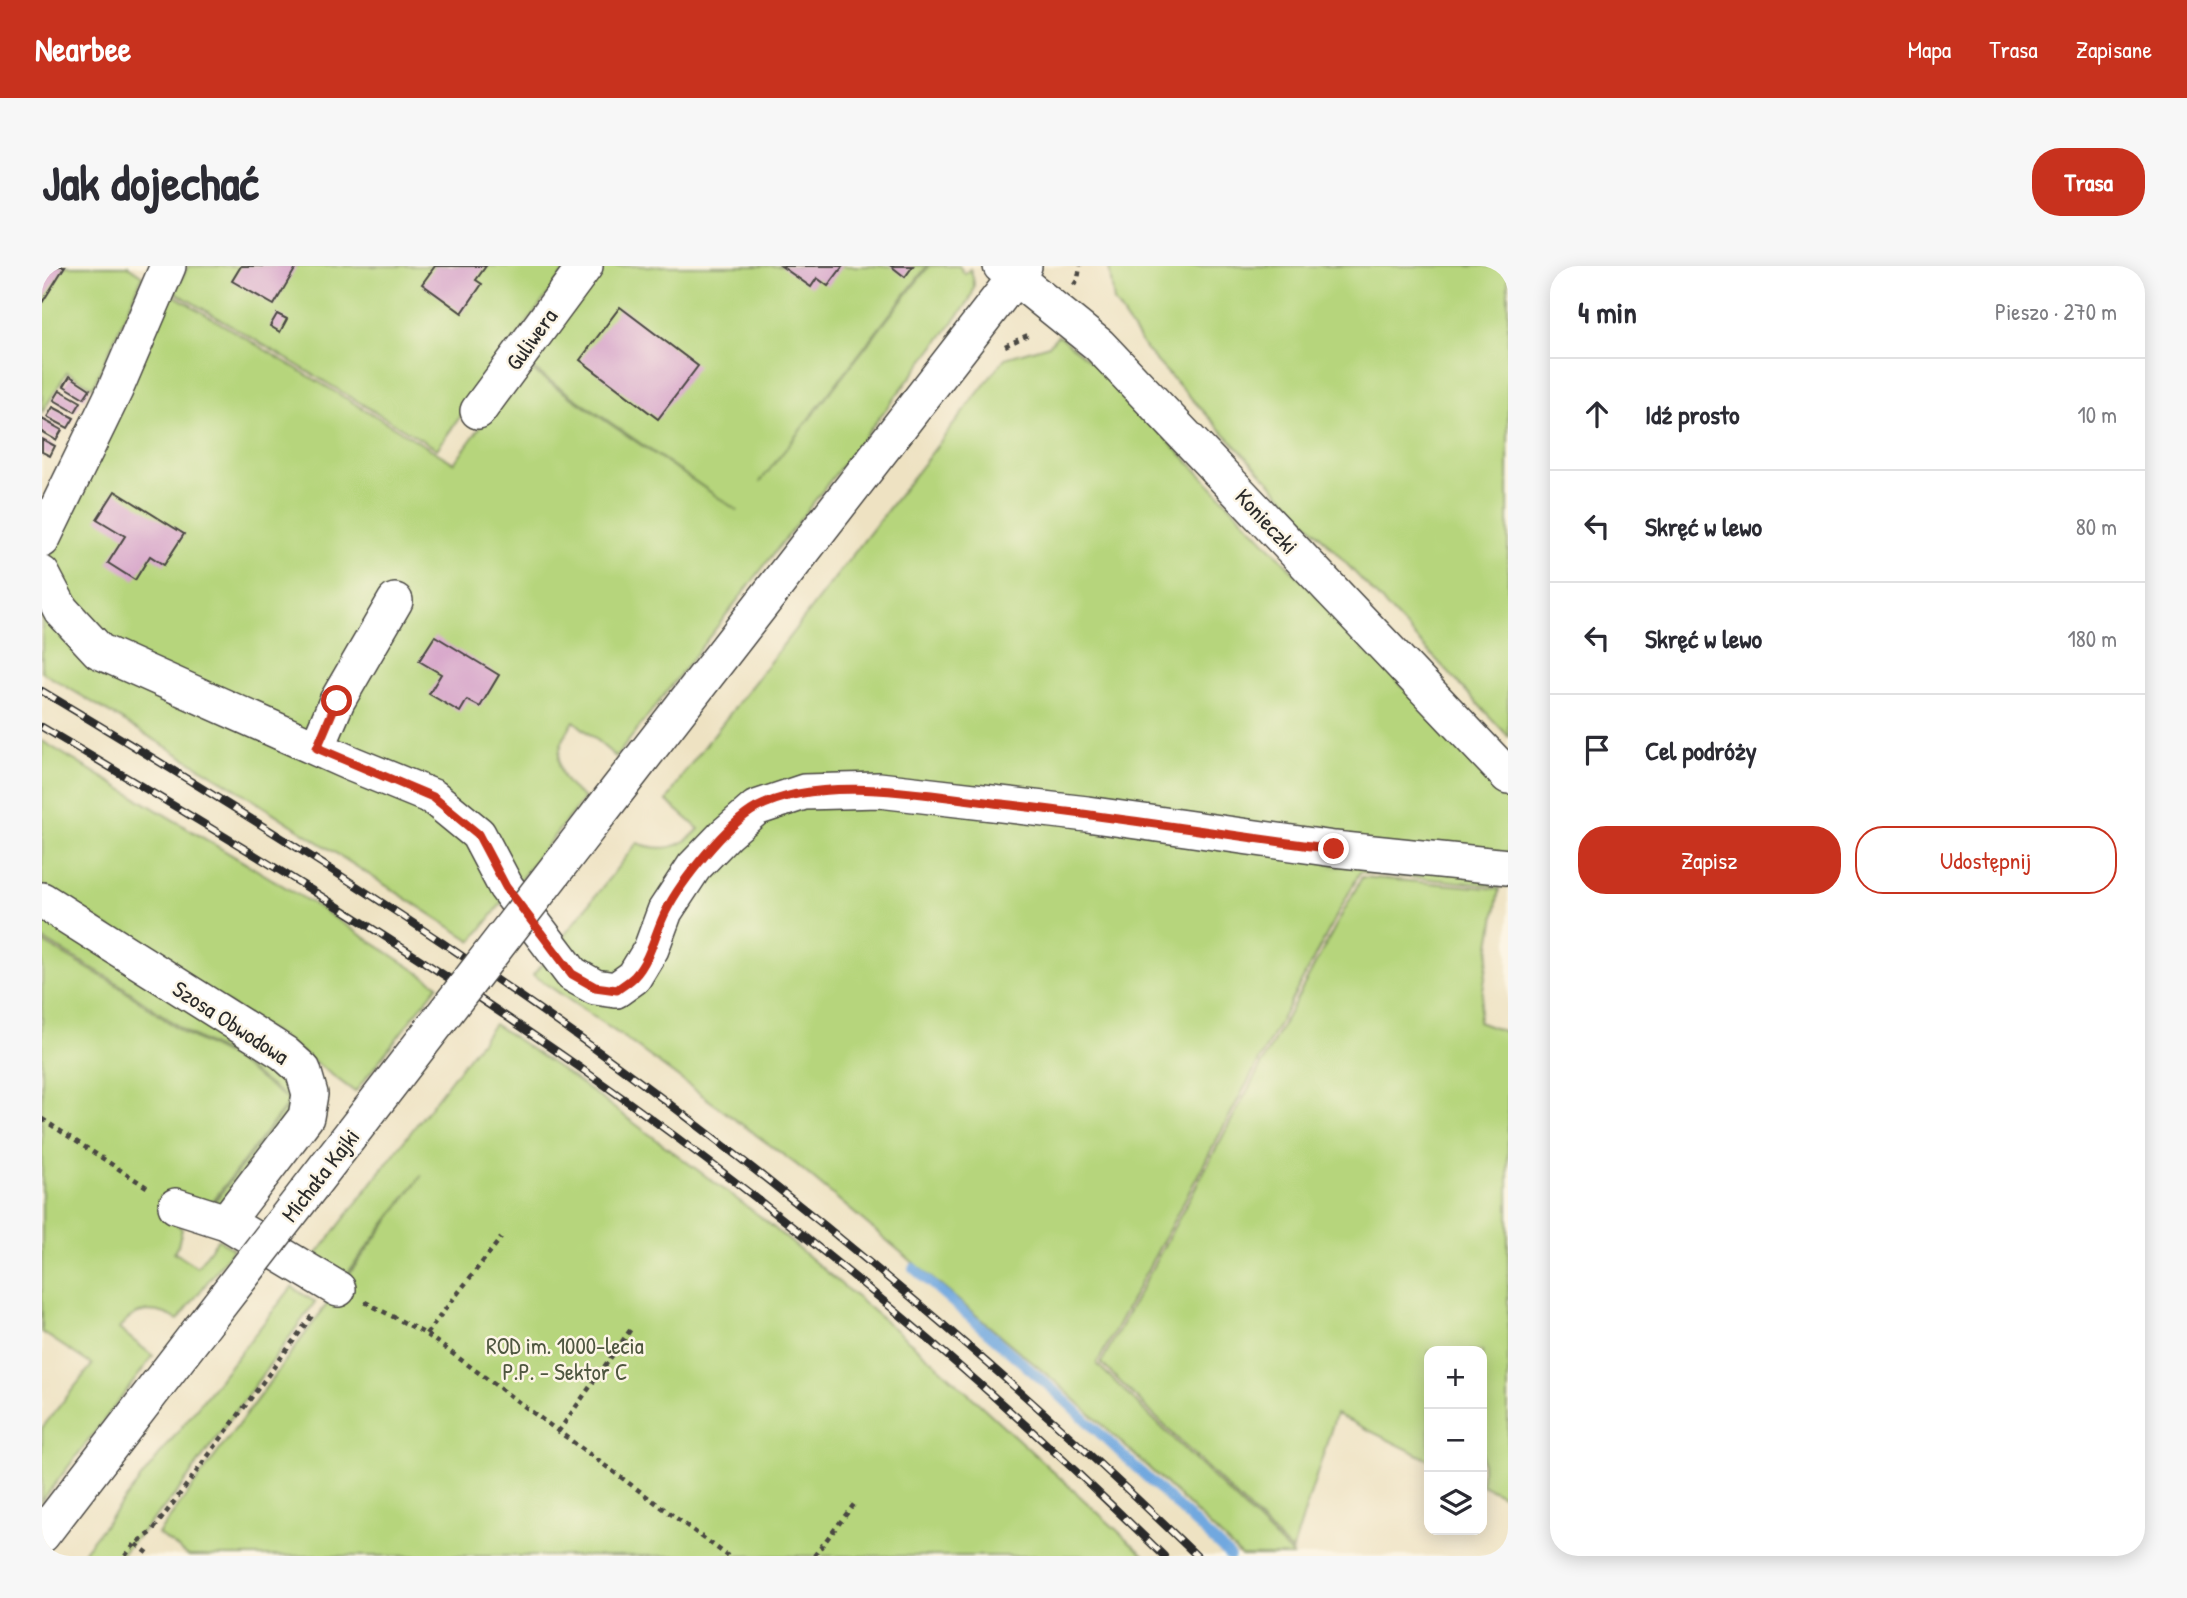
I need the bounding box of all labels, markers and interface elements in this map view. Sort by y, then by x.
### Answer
text: Nearbee [35,27,131,71]
text: Mapa [1908,33,1951,65]
text: Trasa [1989,33,2038,65]
text: Zapisane [2076,33,2152,65]
button: Trasa [2032,148,2145,216]
text: Jak dojechać [42,149,259,215]
text: 4 min [1578,292,1637,332]
text: Pieszo · 270 m [1995,296,2117,327]
street label: Guliwera [498,302,564,376]
icon: ahead [1578,395,1616,433]
text: Idź prosto [1645,397,1739,432]
text: 10 m [2077,399,2117,430]
street label: Konieczki [1229,481,1305,561]
icon: left [1578,507,1616,545]
text: Skręć w lewo [1645,509,1762,544]
text: 80 m [2076,511,2117,542]
icon: left [1578,619,1616,657]
text: Skręć w lewo [1645,621,1762,656]
text: 180 m [2067,623,2117,654]
route start [321,685,352,716]
icon: arrive [1578,731,1616,769]
text: Cel podróży [1645,733,1757,768]
button: Zapisz [1578,826,1841,894]
button: Udostępnij [1855,826,2117,894]
route end [1318,833,1349,864]
street label: Szosa Obwodowa [167,973,295,1071]
street label: Michała Kajki [274,1122,366,1228]
park label: ROD im. 1000-lecia P.P. - Sektor C [486,1330,644,1387]
map controls [1424,1346,1487,1535]
button: + [1424,1346,1487,1409]
button: − [1424,1409,1487,1472]
button: layers [1424,1472,1487,1535]

